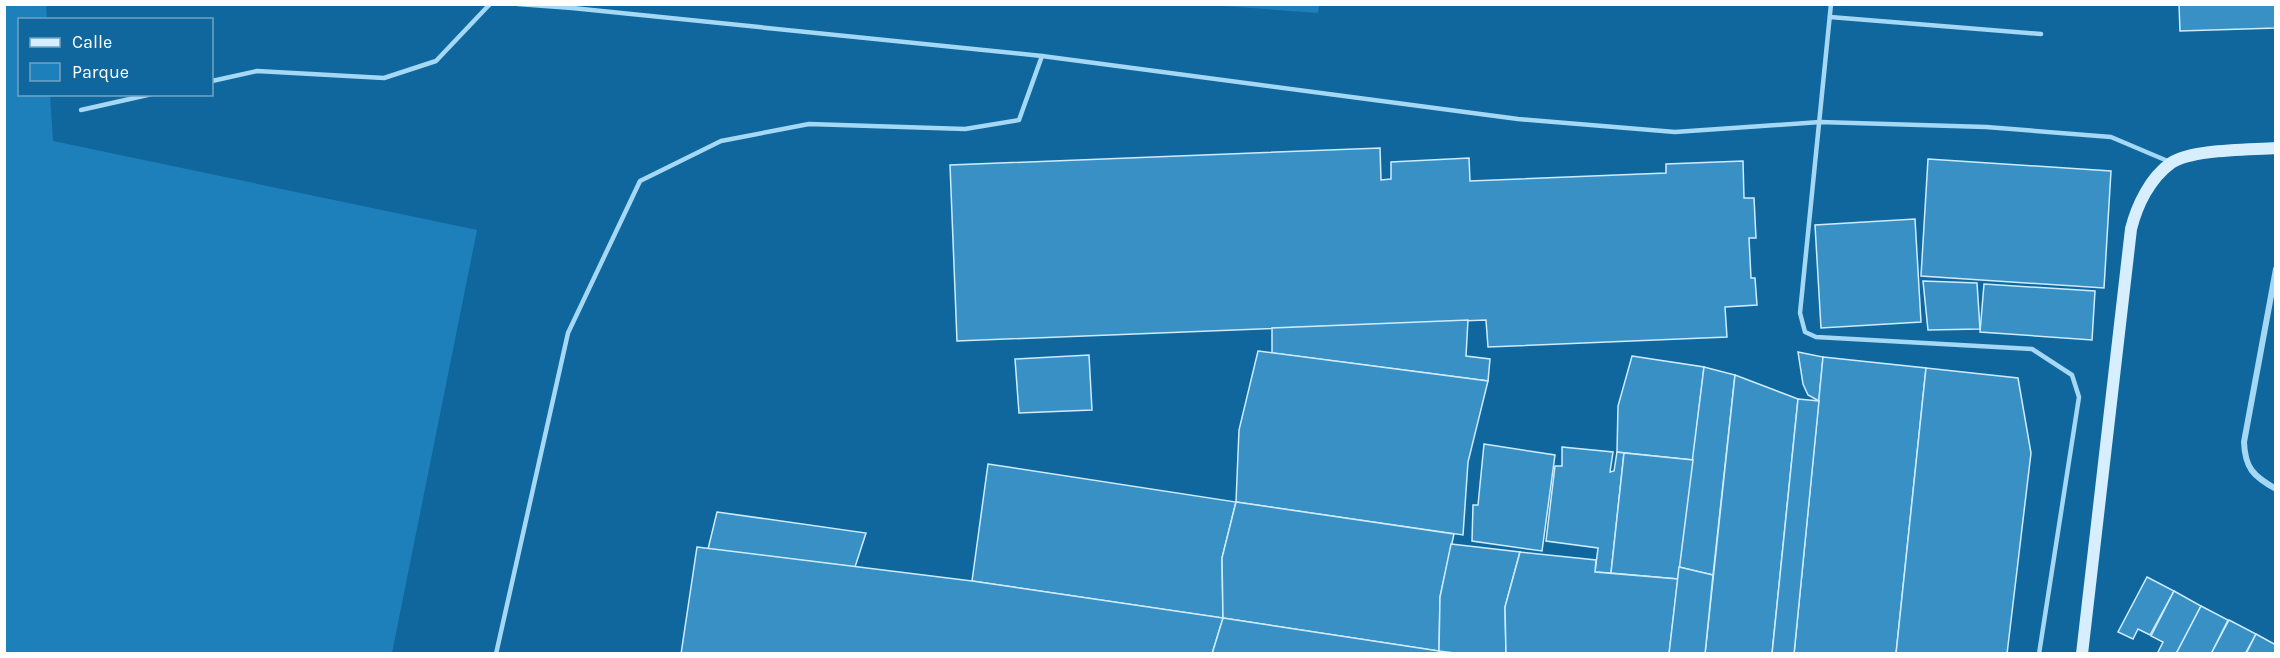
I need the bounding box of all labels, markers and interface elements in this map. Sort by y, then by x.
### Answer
legend [18,18,213,96]
text: Calle [72,31,112,53]
text: Parque [72,61,129,83]

